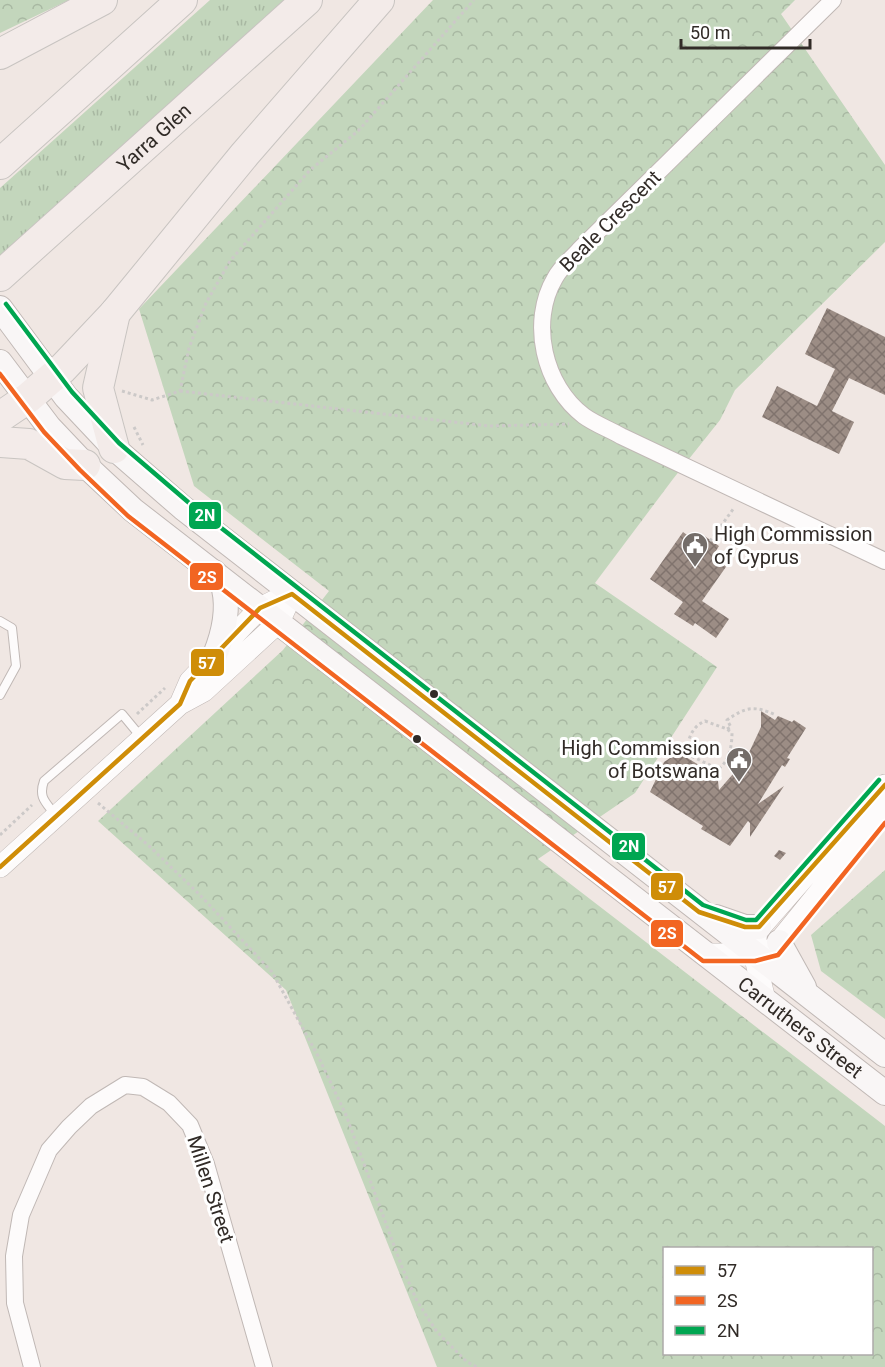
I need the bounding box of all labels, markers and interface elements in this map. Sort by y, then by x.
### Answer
scale bar [681,12,810,50]
text: 50 m [690,22,730,43]
street label: Yarra Glen [112,98,196,177]
street label: Beale Crescent [554,165,666,277]
line badge: 2N [188,501,222,530]
text: 2N [195,506,215,525]
place label: High Commission of Cyprus [714,522,873,569]
public building icon: High Commission of Cyprus [680,530,710,568]
line badge: 2S [189,562,224,591]
text: 2S [197,568,217,587]
line badge: 57 [190,648,225,677]
text: 57 [198,654,216,673]
unlabelled marker [428,688,440,700]
unlabelled marker [411,733,423,745]
place label: High Commission of Botswana [561,736,720,783]
public building icon: High Commission of Botswana [724,745,754,783]
line badge: 2N [611,832,646,861]
text: 2N [619,837,639,856]
line badge: 57 [650,872,684,901]
text: 57 [658,878,676,897]
line badge: 2S [650,919,684,948]
text: 2S [657,924,677,943]
street label: Carruthers Street [733,971,868,1083]
street label: Millen Street [182,1132,240,1246]
legend [663,1247,873,1355]
text: 57 [717,1260,737,1281]
text: 2S [717,1290,738,1311]
text: 2N [717,1320,740,1341]

